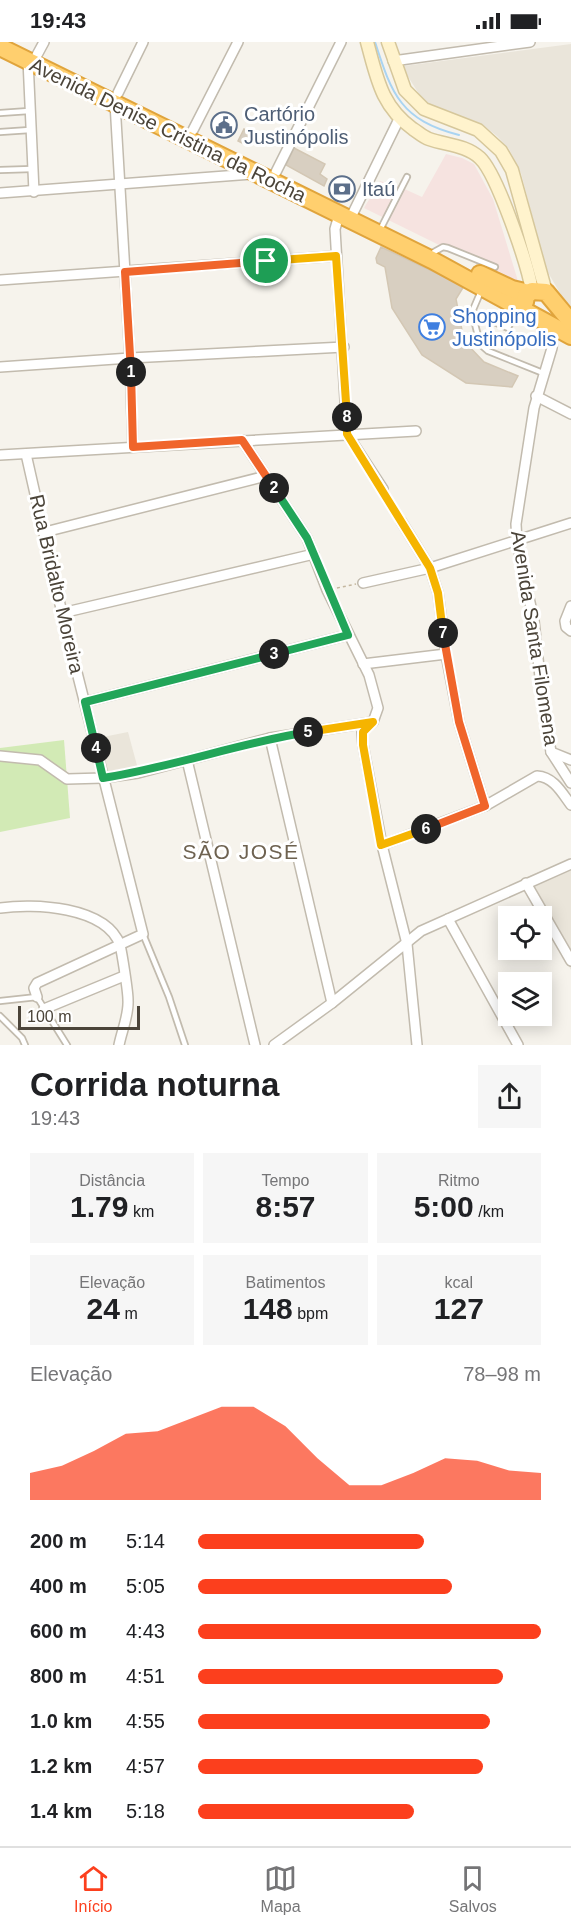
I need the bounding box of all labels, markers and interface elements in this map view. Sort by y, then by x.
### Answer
text: 19:43 [30,8,86,33]
street label: Avenida Denise Cristina da Rocha [26,53,310,207]
place label: Cartório Justinópolis [244,103,349,148]
public building icon: Cartório Justinópolis [209,110,239,140]
bank icon: Itaú [327,174,357,204]
place label: Itaú [362,178,395,200]
pin [240,235,291,286]
icon: arrive [249,244,282,277]
place label: Shopping Justinópolis [452,305,557,350]
supermarket icon: Shopping Justinópolis [417,312,447,342]
pin: 1 [116,357,146,387]
text: 1 [127,363,135,380]
pin: 8 [332,402,362,432]
text: 8 [343,408,351,425]
pin: 2 [259,473,289,503]
text: 2 [270,479,278,496]
street label: Rua Bridalto Moreira [26,492,89,677]
street label: Avenida Santa Filomena [507,529,563,748]
pin: 7 [428,618,458,648]
text: 7 [439,624,447,641]
pin: 3 [259,639,289,669]
text: 3 [270,645,278,662]
pin: 5 [293,717,323,747]
text: 5 [304,723,312,740]
pin: 4 [81,733,111,763]
text: 4 [92,739,100,756]
pin: 6 [411,814,441,844]
text: 6 [422,820,430,837]
district label: SÃO JOSÉ [182,840,300,863]
map controls [498,906,552,1026]
button: locate [498,906,552,960]
button: layers [498,972,552,1026]
scale bar [18,1003,140,1031]
text: 100 m [27,1008,71,1025]
button: share [478,1065,541,1128]
text: Corrida noturna [30,1066,279,1103]
text: 19:43 [30,1107,80,1129]
text: Distância [79,1172,145,1189]
text: Tempo [261,1172,310,1189]
text: Ritmo [438,1172,480,1189]
text: 1.79 [70,1190,128,1223]
text: 8:57 [255,1190,316,1223]
text: 5:00 [414,1190,474,1223]
text: km [128,1203,154,1220]
text: /km [474,1203,504,1220]
text: Elevação [79,1274,145,1291]
text: Batimentos [245,1274,326,1291]
text: kcal [445,1274,473,1291]
text: 24 [87,1292,120,1325]
text: 148 [243,1292,293,1325]
text: 127 [434,1292,484,1325]
text: m [120,1305,138,1322]
text: bpm [293,1305,328,1322]
text: Elevação [30,1363,112,1385]
text: 78–98 m [463,1363,541,1385]
text: 200 m [30,1530,87,1552]
text: 5:14 [126,1530,165,1552]
text: 400 m [30,1575,87,1597]
text: 5:05 [126,1575,165,1597]
text: 600 m [30,1620,87,1642]
text: 4:43 [126,1620,165,1642]
text: 800 m [30,1665,87,1687]
text: 4:51 [126,1665,165,1687]
text: 1.0 km [30,1710,92,1732]
text: 4:55 [126,1710,165,1732]
text: 1.2 km [30,1755,92,1777]
text: 4:57 [126,1755,165,1777]
text: 1.4 km [30,1800,92,1822]
text: 5:18 [126,1800,165,1822]
tab: Início [74,1862,112,1916]
tab: Mapa [261,1862,301,1916]
tab: Salvos [449,1862,497,1916]

